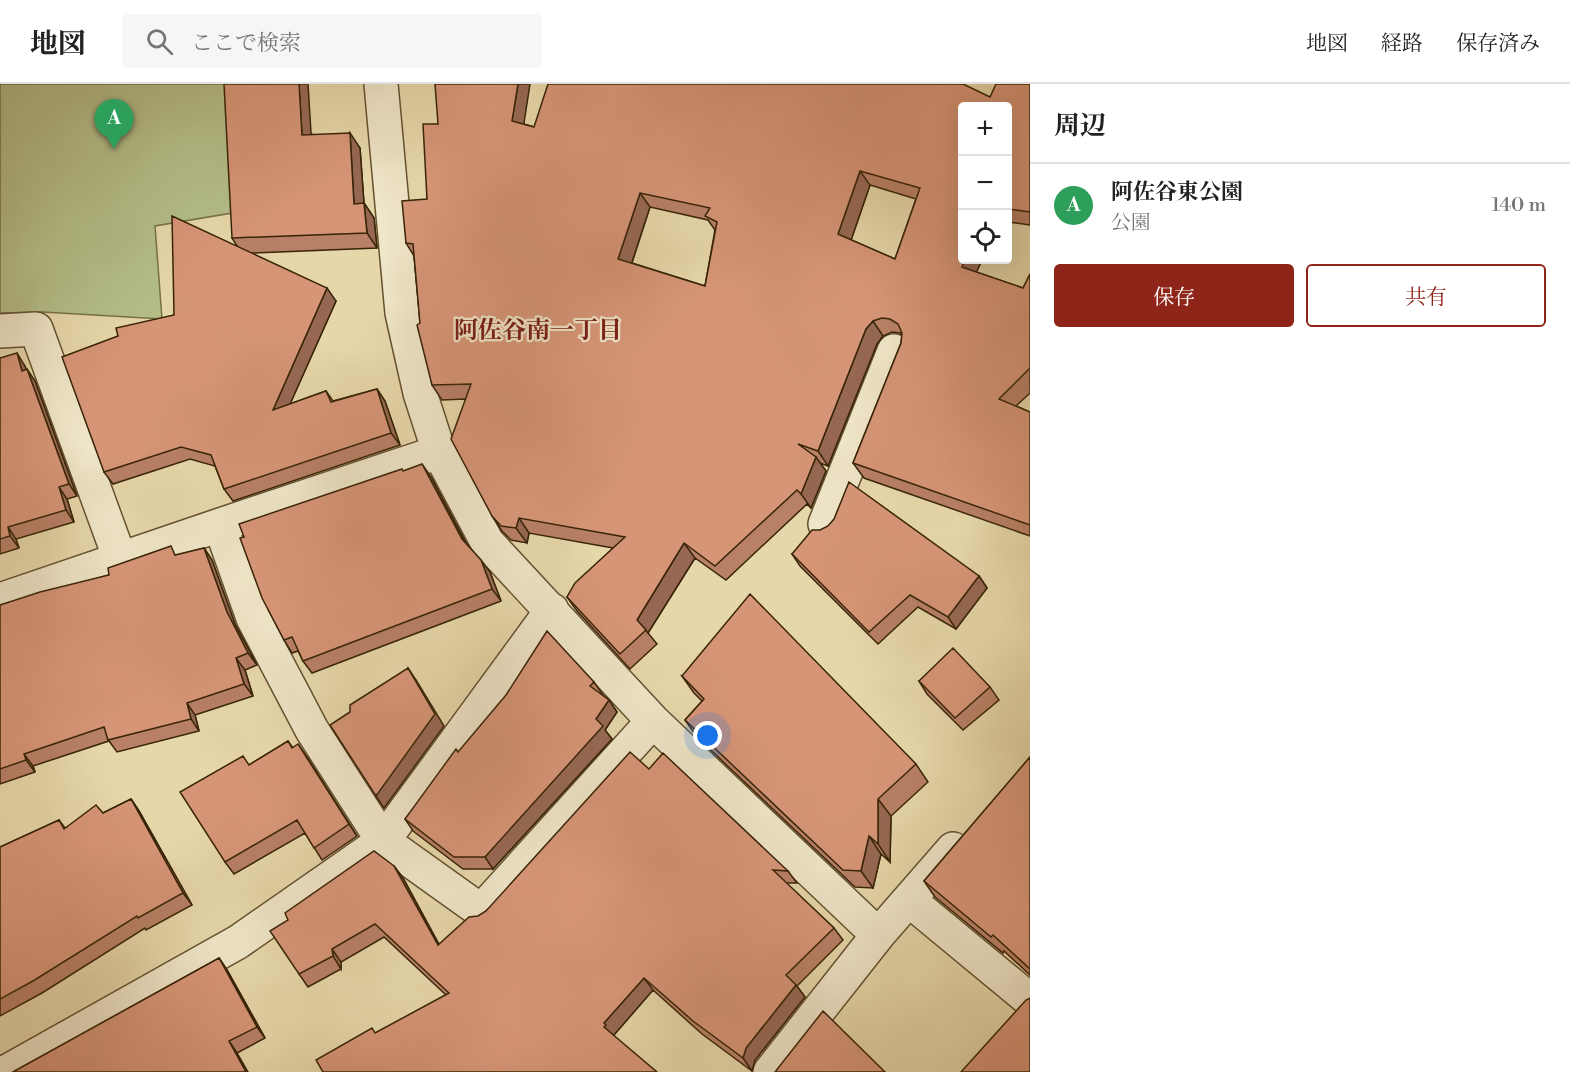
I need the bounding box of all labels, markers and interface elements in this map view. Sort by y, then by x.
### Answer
search box [122,14,542,68]
icon: search [143,25,176,58]
text: 地図 [30,27,86,62]
text: ここで検索 [191,30,301,57]
text: 地図 [1306,31,1348,57]
text: 経路 [1381,31,1423,57]
text: 保存済み [1456,31,1540,57]
pin: A [94,100,134,149]
map controls [958,102,1012,264]
button: + [958,102,1012,156]
text: 周辺 [1054,110,1106,142]
button: − [958,156,1012,210]
text: 阿佐谷東公園 [1111,179,1243,206]
text: A [1066,193,1081,218]
text: 140 m [1491,193,1546,218]
button: locate [958,210,1012,264]
text: 公園 [1111,211,1151,236]
button: 保存 [1054,264,1294,327]
button: 共有 [1306,264,1546,327]
district label: 阿佐谷南一丁目 [454,316,622,346]
your location [693,721,722,750]

